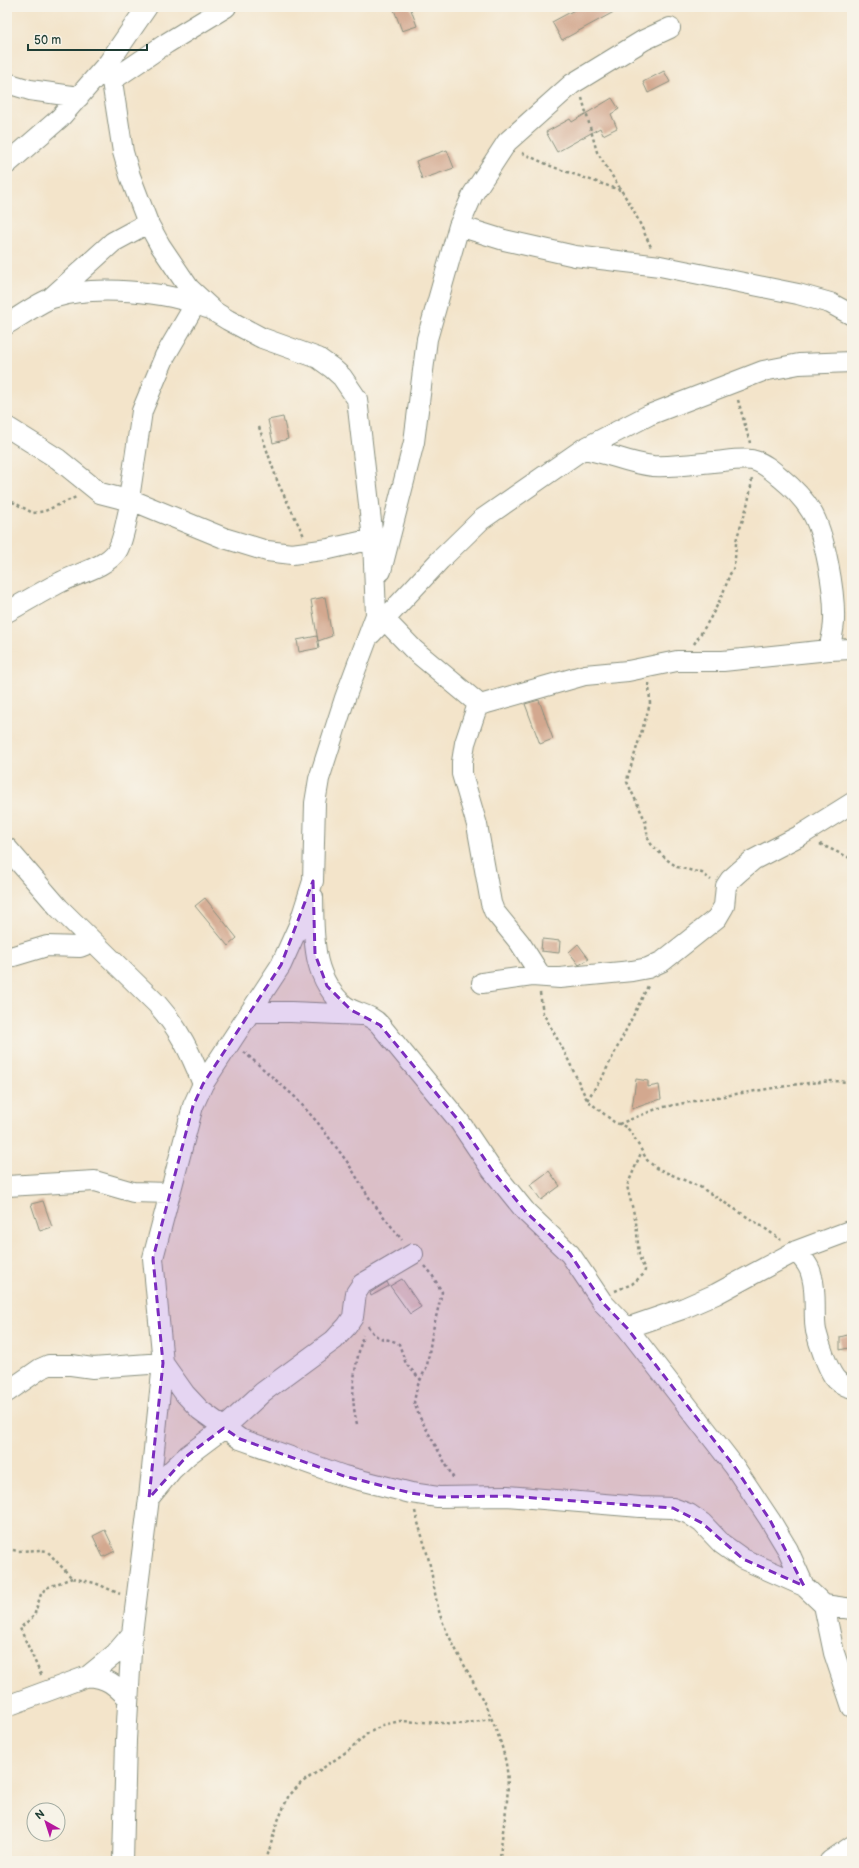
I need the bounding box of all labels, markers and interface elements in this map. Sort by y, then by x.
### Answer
scale bar [28,26,147,52]
text: 50 m [34,33,61,48]
north arrow [26,1802,66,1842]
text: N [33,1807,47,1822]

